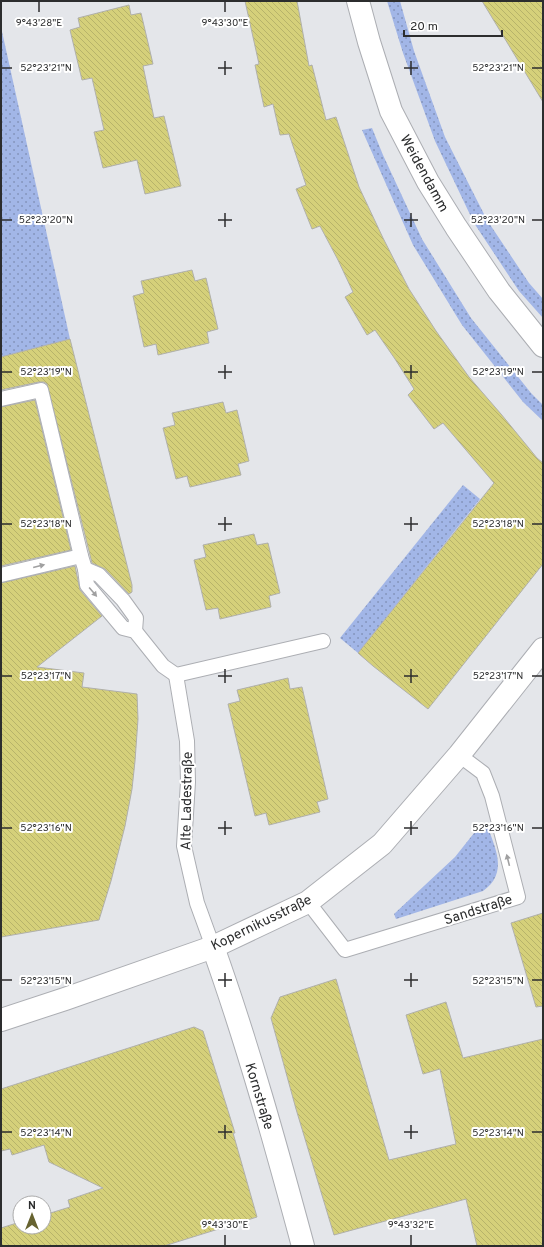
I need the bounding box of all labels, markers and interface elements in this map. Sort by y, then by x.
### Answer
scale bar [404,12,502,38]
text: 9°43'28"E [16,17,62,30]
text: 9°43'30"E [202,17,248,30]
text: 20 m [410,19,438,35]
text: 52°23'21"N [20,62,72,75]
text: 52°23'21"N [472,62,524,75]
street label: Weidendamm [396,132,452,215]
text: 52°23'20"N [19,214,73,227]
text: 52°23'20"N [471,214,525,227]
text: 52°23'19"N [20,366,72,379]
text: 52°23'19"N [472,366,524,379]
text: 52°23'18"N [20,518,72,531]
text: 52°23'18"N [472,518,524,531]
one-way arrow [33,563,45,569]
one-way arrow [88,586,97,597]
text: 52°23'17"N [21,670,71,683]
text: 52°23'17"N [473,670,523,683]
street label: Alte Ladestraße [178,752,197,851]
text: 52°23'16"N [20,822,72,835]
text: 52°23'16"N [472,822,524,835]
one-way arrow [505,853,511,865]
street label: Sandstraße [442,891,515,929]
street label: Kopernikusstraße [209,892,315,955]
text: 52°23'15"N [20,975,72,988]
text: 52°23'15"N [472,975,524,988]
street label: Kornstraße [240,1061,277,1132]
text: 52°23'14"N [20,1127,72,1140]
text: 52°23'14"N [472,1127,524,1140]
north arrow [12,1195,52,1235]
text: N [28,1199,36,1213]
text: 9°43'30"E [202,1219,248,1232]
text: 9°43'32"E [388,1219,434,1232]

